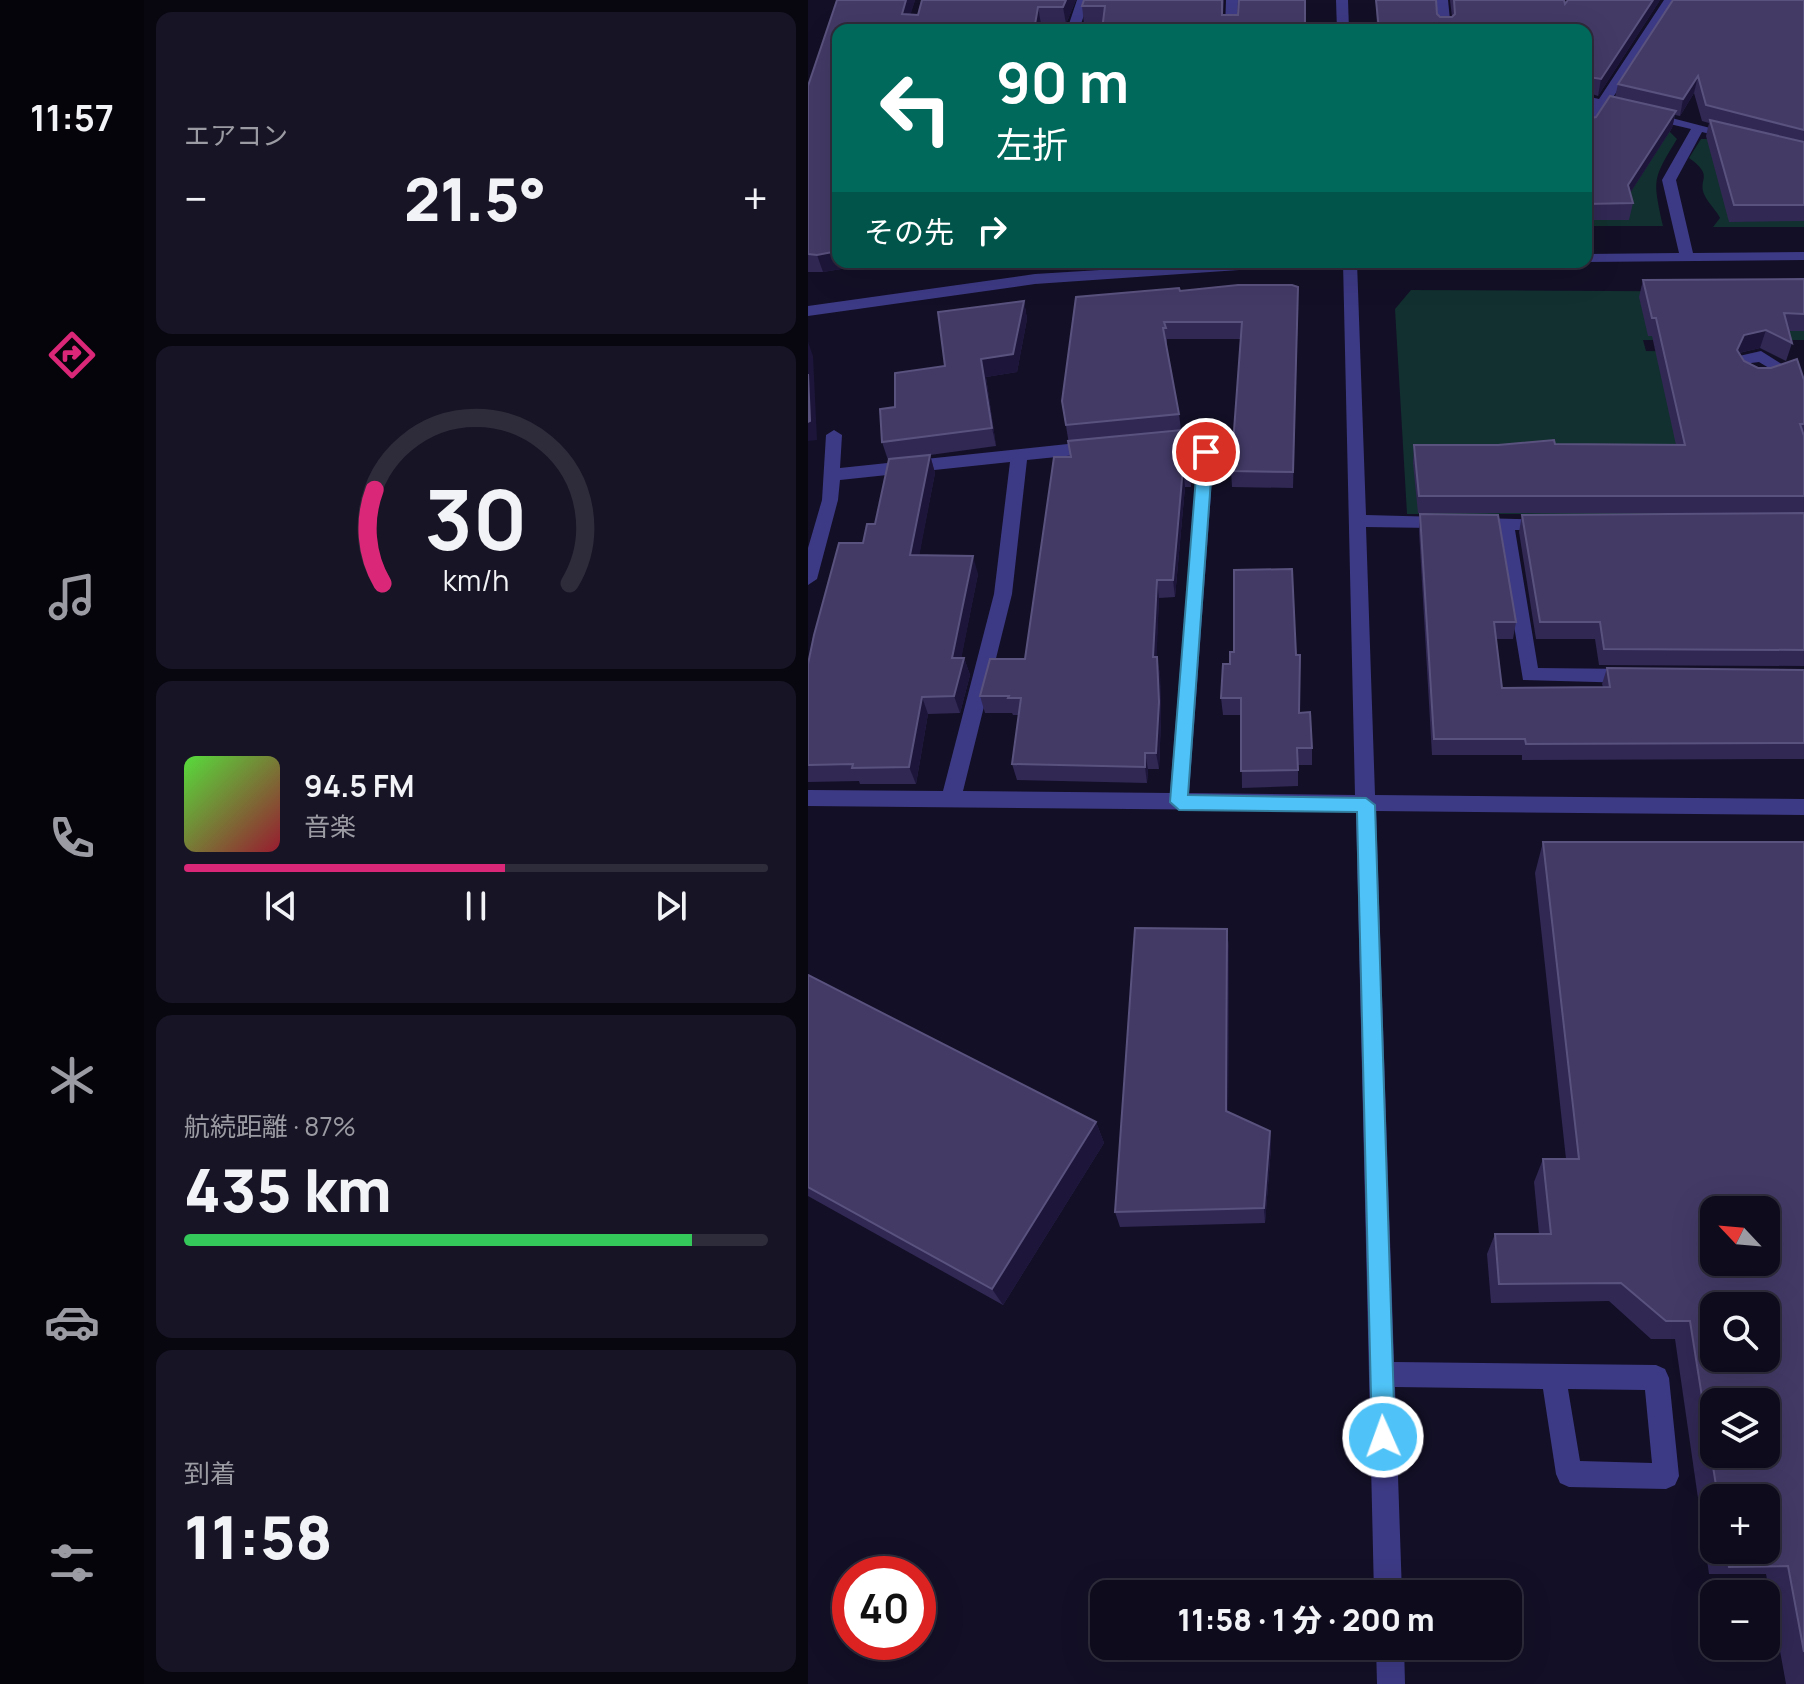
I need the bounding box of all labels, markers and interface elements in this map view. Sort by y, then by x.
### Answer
text: 90 m [996,43,1129,120]
icon: left [864,56,968,160]
text: 11:57 [30,93,114,142]
text: エアコン [184,117,288,153]
text: 左折 [996,120,1068,169]
text: 21.5° [404,157,547,239]
text: − [184,168,208,228]
text: + [743,168,768,228]
icon: right [970,208,1014,252]
text: その先 [864,211,954,252]
icon: directions [44,327,100,383]
pin [1172,418,1240,486]
icon: arrive [1184,430,1228,474]
text: 30 [424,460,528,574]
text: km/h [443,561,509,600]
icon: music [44,569,100,625]
text: 94.5 FM [304,765,414,806]
text: 音楽 [304,808,356,844]
icon: phone [44,810,100,866]
icon: previous [259,884,303,928]
icon: pause [454,884,498,928]
icon: next [649,884,693,928]
icon: climate [44,1052,100,1108]
text: 航続距離 · 87% [184,1108,356,1144]
text: 435 km [184,1148,392,1230]
north arrow [1700,1196,1780,1276]
map controls [1700,1196,1780,1660]
button: search [1700,1292,1780,1372]
icon: car [44,1294,100,1350]
button: layers [1700,1388,1780,1468]
position arrow [1341,1395,1425,1479]
text: 到着 [184,1455,236,1491]
button: + [1700,1484,1780,1564]
text: 11:58 [184,1495,333,1577]
icon: filters [44,1535,100,1591]
speed limit sign: 40 [832,1556,936,1660]
button: − [1700,1580,1780,1660]
text: 11:58 · 1 分 · 200 m [1178,1599,1434,1640]

